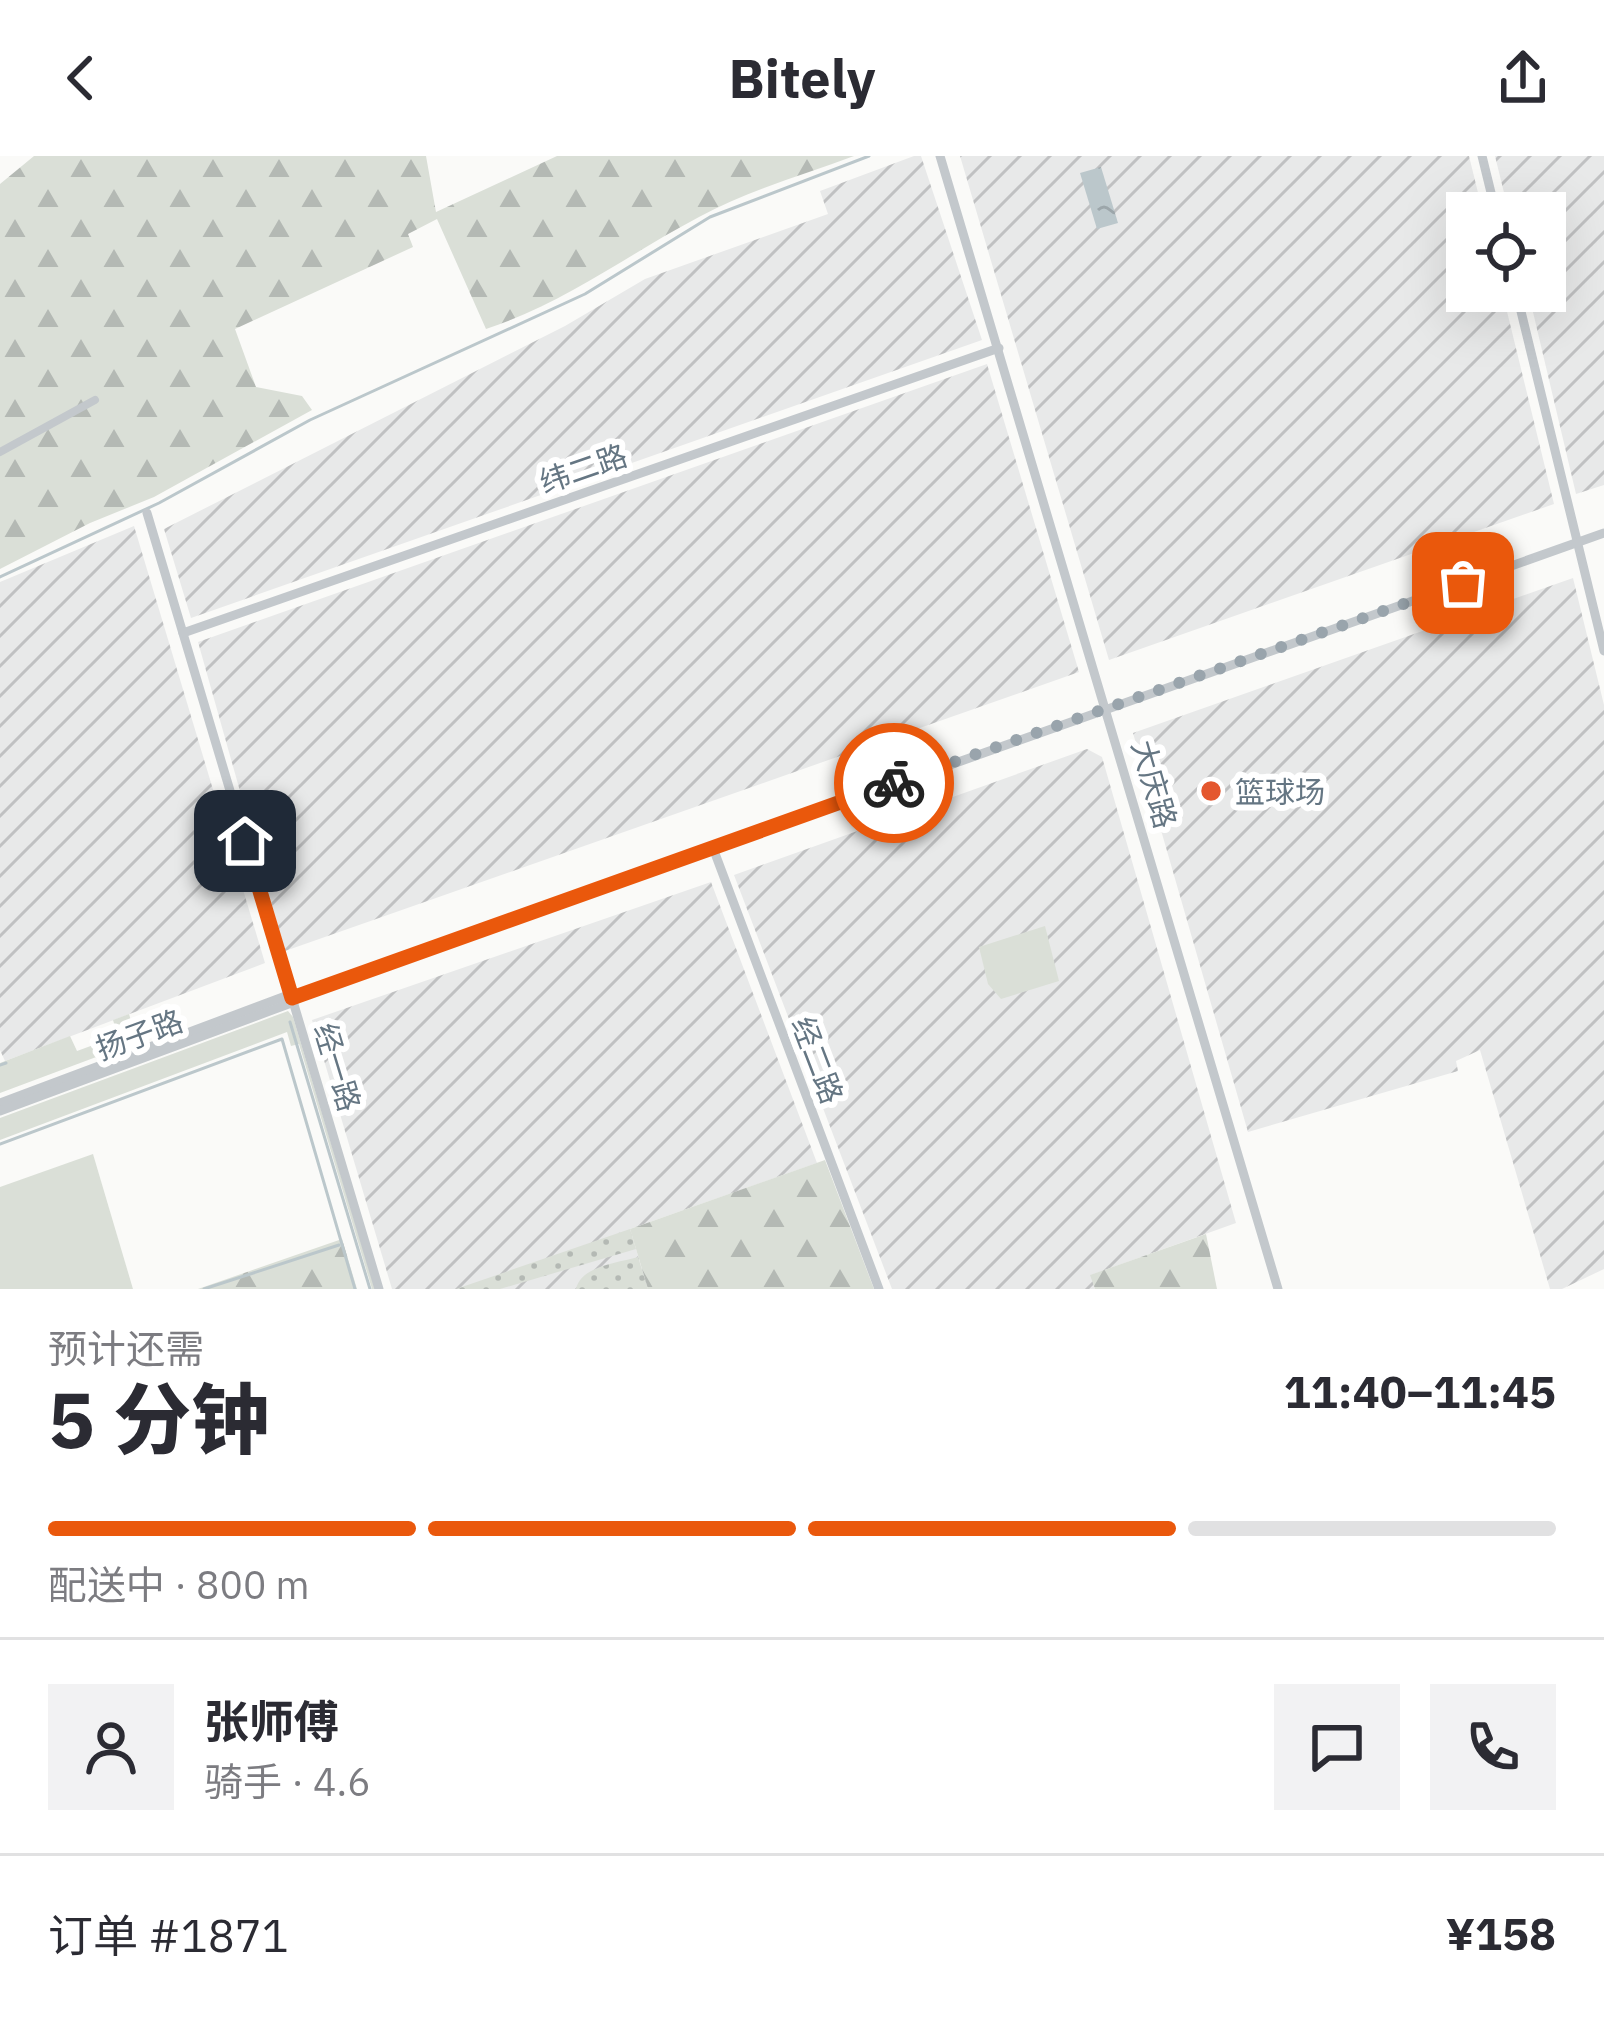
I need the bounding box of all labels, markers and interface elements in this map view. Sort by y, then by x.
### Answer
text: Bitely [728,43,876,113]
icon: back [48,45,114,111]
icon: share [1490,45,1556,111]
map controls [1446,192,1566,312]
button: locate [1446,192,1566,312]
street label: 纬二路 [534,435,632,501]
pin [1412,532,1514,634]
icon: bag [1430,550,1496,616]
courier [834,723,954,843]
street label: 大庆路 [1124,735,1186,833]
icon: bike [861,750,927,816]
place label: 篮球场 [1235,772,1325,811]
marker: 篮球场 [1198,778,1224,804]
pin [194,790,296,892]
icon: home [212,808,278,874]
street label: 扬子路 [90,1000,188,1068]
street label: 经二路 [784,1011,852,1109]
street label: 经一路 [306,1018,370,1116]
text: 预计还需 [48,1323,204,1374]
text: 11:40–11:45 [1284,1362,1556,1420]
text: 5 分钟 [48,1368,269,1469]
text: 配送中 · 800 m [48,1559,310,1610]
button: person [48,1684,174,1810]
button: chat [1274,1684,1400,1810]
button: phone [1430,1684,1556,1810]
text: 张师傅 [204,1692,339,1750]
text: 骑手 · 4.6 [204,1756,371,1807]
text: ¥158 [1446,1904,1556,1962]
text: 订单 #1871 [48,1906,289,1964]

